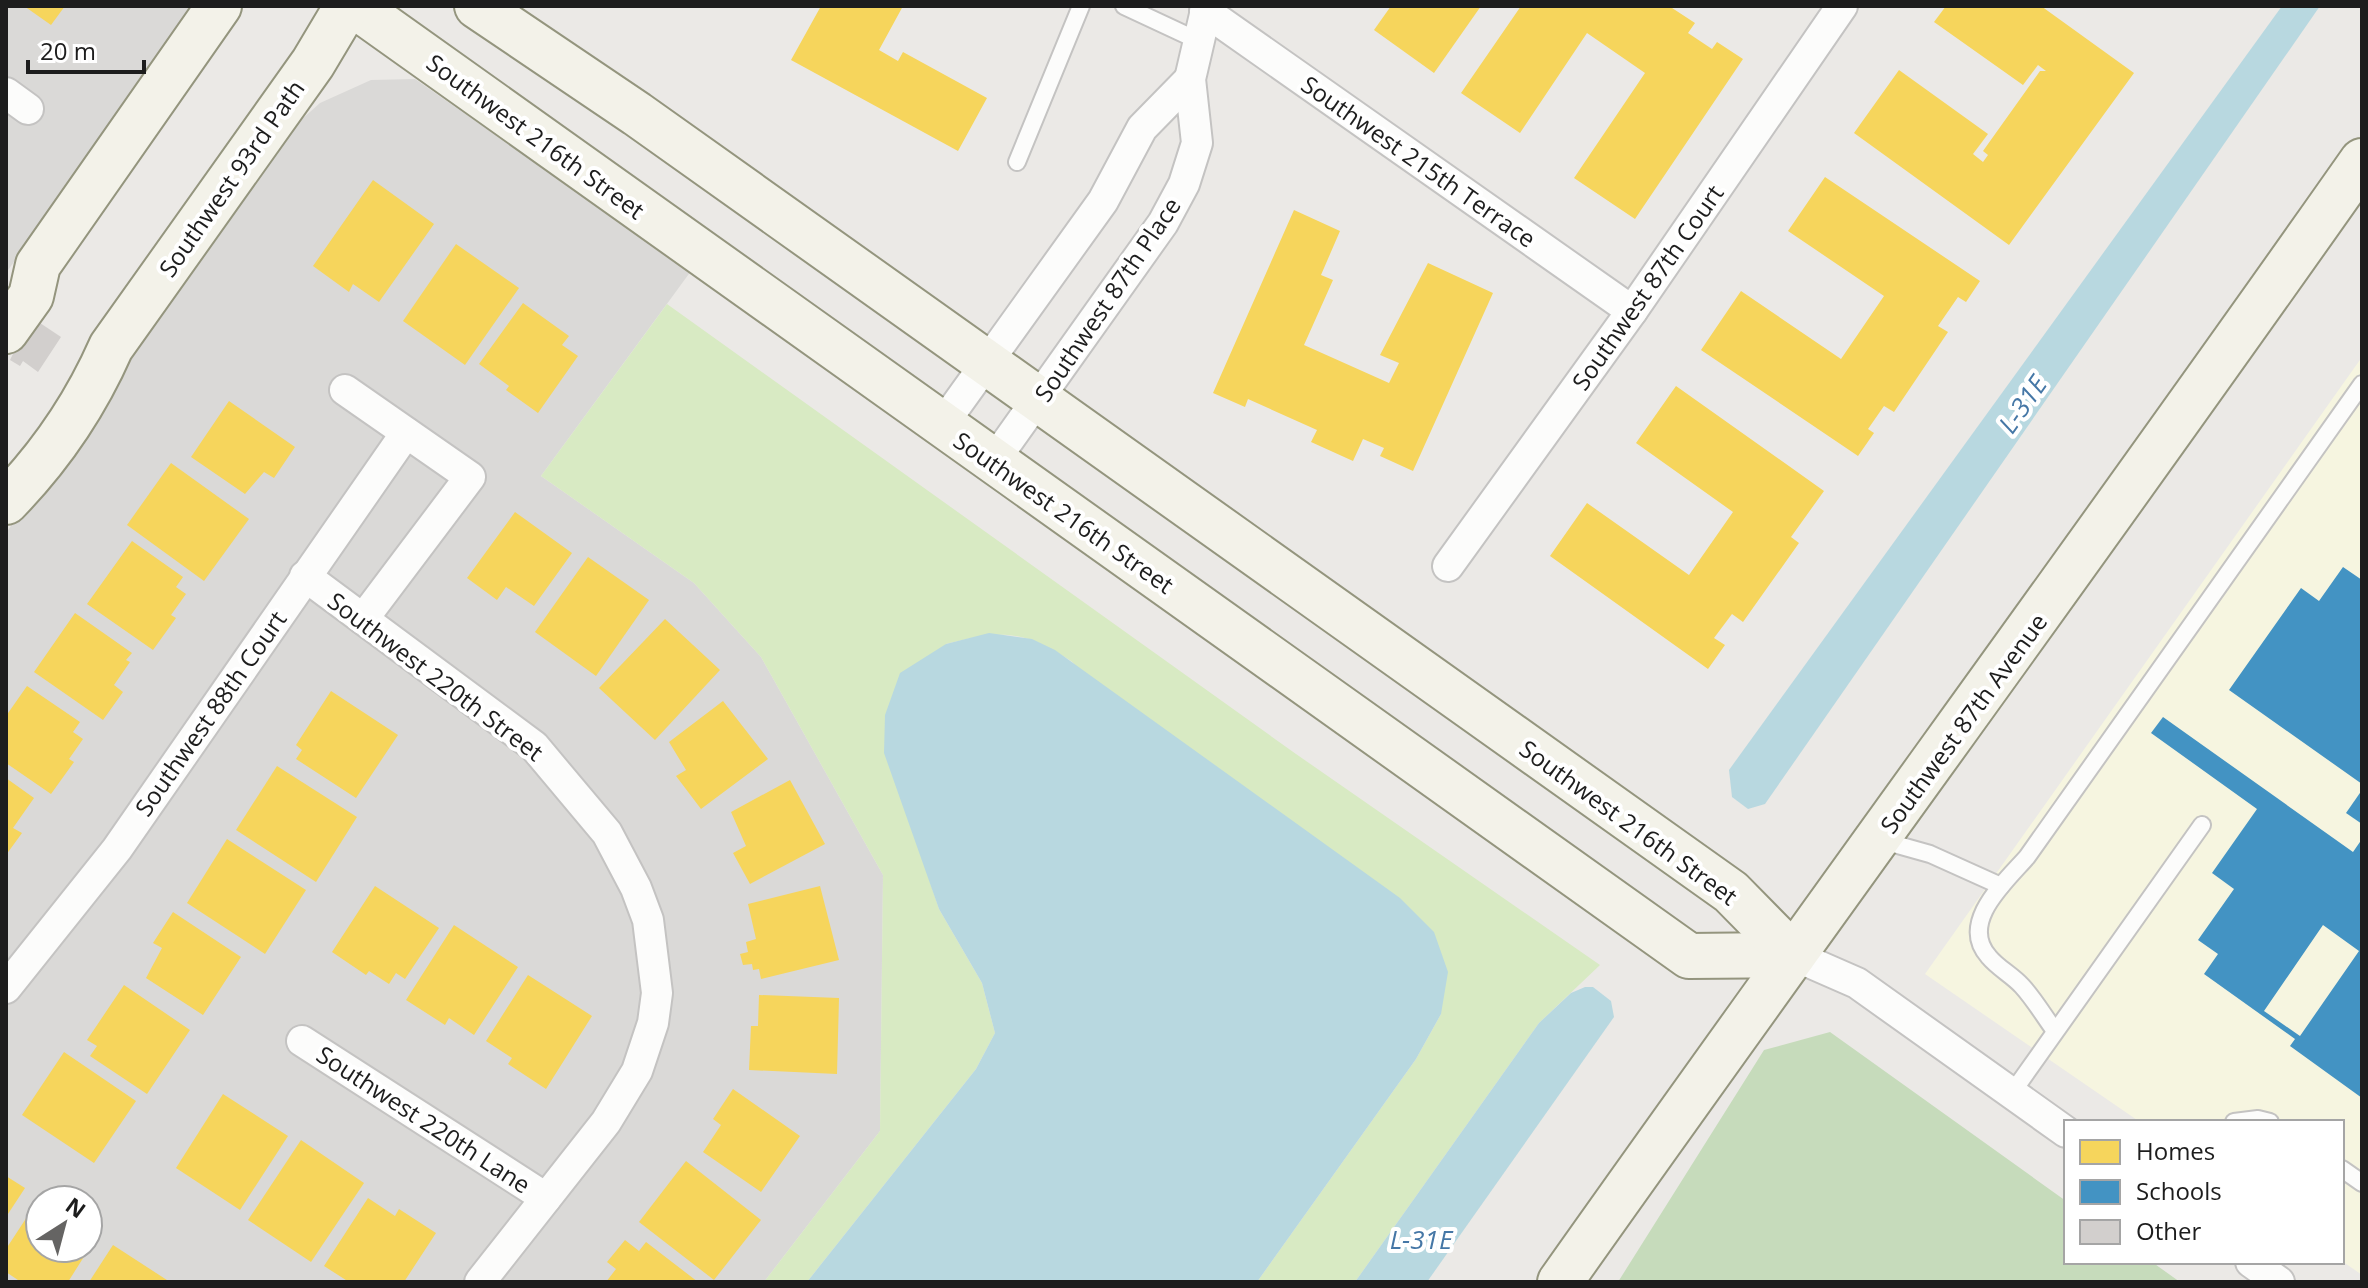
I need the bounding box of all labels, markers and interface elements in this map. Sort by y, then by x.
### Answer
scale bar [28,24,144,74]
text: 20 m [40,34,96,67]
street label: Southwest 216th Street [420,46,652,226]
street label: Southwest 215th Terrace [1295,67,1543,255]
street label: Southwest 93rd Path [151,73,311,283]
street label: Southwest 87th Court [1564,178,1730,396]
street label: Southwest 87th Place [1026,190,1188,408]
water label: L-31E [1989,367,2056,440]
street label: Southwest 216th Street [947,423,1181,601]
street label: Southwest 220th Street [322,584,550,768]
street label: Southwest 88th Court [127,604,293,822]
street label: Southwest 87th Avenue [1872,606,2054,840]
street label: Southwest 216th Street [1513,732,1745,912]
street label: Southwest 220th Lane [311,1037,537,1201]
legend [2064,1120,2344,1264]
text: Homes [2136,1134,2215,1167]
text: Schools [2136,1174,2222,1207]
north arrow [24,1184,104,1264]
text: N [60,1190,92,1224]
text: Other [2136,1214,2201,1247]
water label: L-31E [1390,1221,1454,1257]

